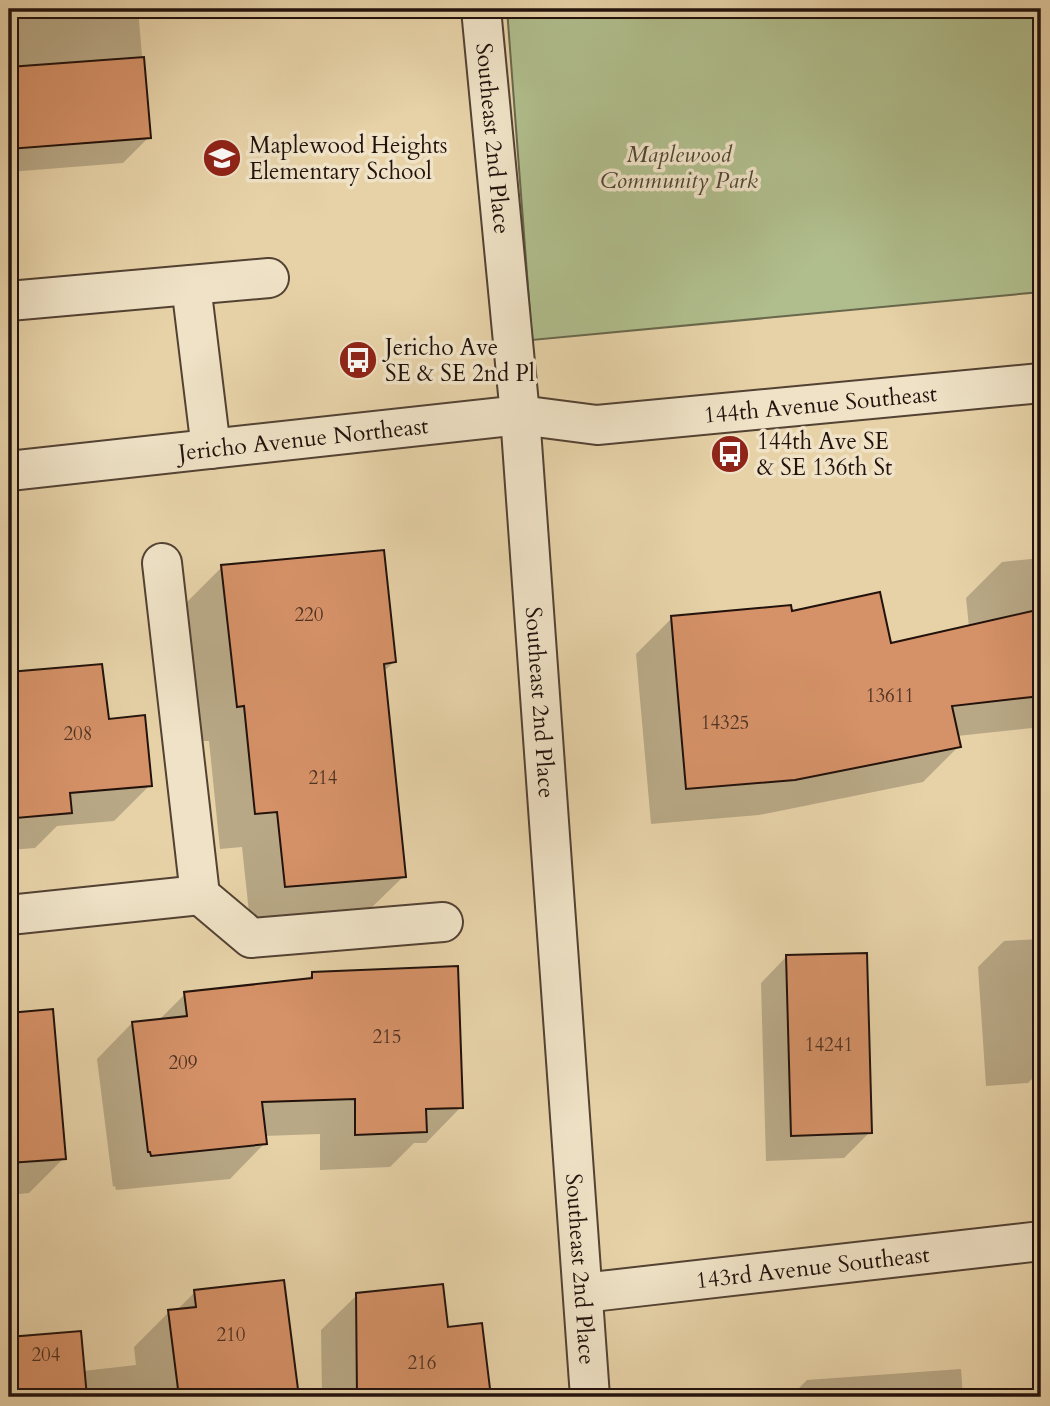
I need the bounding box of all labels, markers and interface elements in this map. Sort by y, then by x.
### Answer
street label: Southeast 2nd Place [468,42,518,235]
place label: Maplewood Heights Elementary School [249,130,447,187]
school or university icon: Maplewood Heights Elementary School [201,137,243,179]
park label: Maplewood Community Park [600,139,759,196]
place label: Jericho Ave SE & SE 2nd Pl [382,332,535,389]
bus stop icon: Jericho Ave SE & SE 2nd Pl [337,339,379,381]
street label: 144th Avenue Southeast [702,378,938,431]
street label: Jericho Avenue Northeast [174,410,430,469]
place label: 144th Ave SE & SE 136th St [757,426,892,483]
bus stop icon: 144th Ave SE & SE 136th St [709,433,751,475]
house number: 220 [294,602,324,628]
street label: Southeast 2nd Place [518,606,562,799]
house number: 13611 [866,683,914,709]
house number: 14325 [701,710,749,736]
house number: 208 [63,721,93,747]
house number: 214 [308,765,338,791]
house number: 215 [372,1024,402,1050]
house number: 14241 [805,1032,853,1058]
house number: 209 [168,1050,198,1076]
street label: Southeast 2nd Place [558,1172,603,1366]
street label: 143rd Avenue Southeast [694,1239,931,1296]
house number: 210 [216,1322,246,1348]
house number: 204 [31,1342,61,1368]
house number: 216 [407,1350,437,1376]

